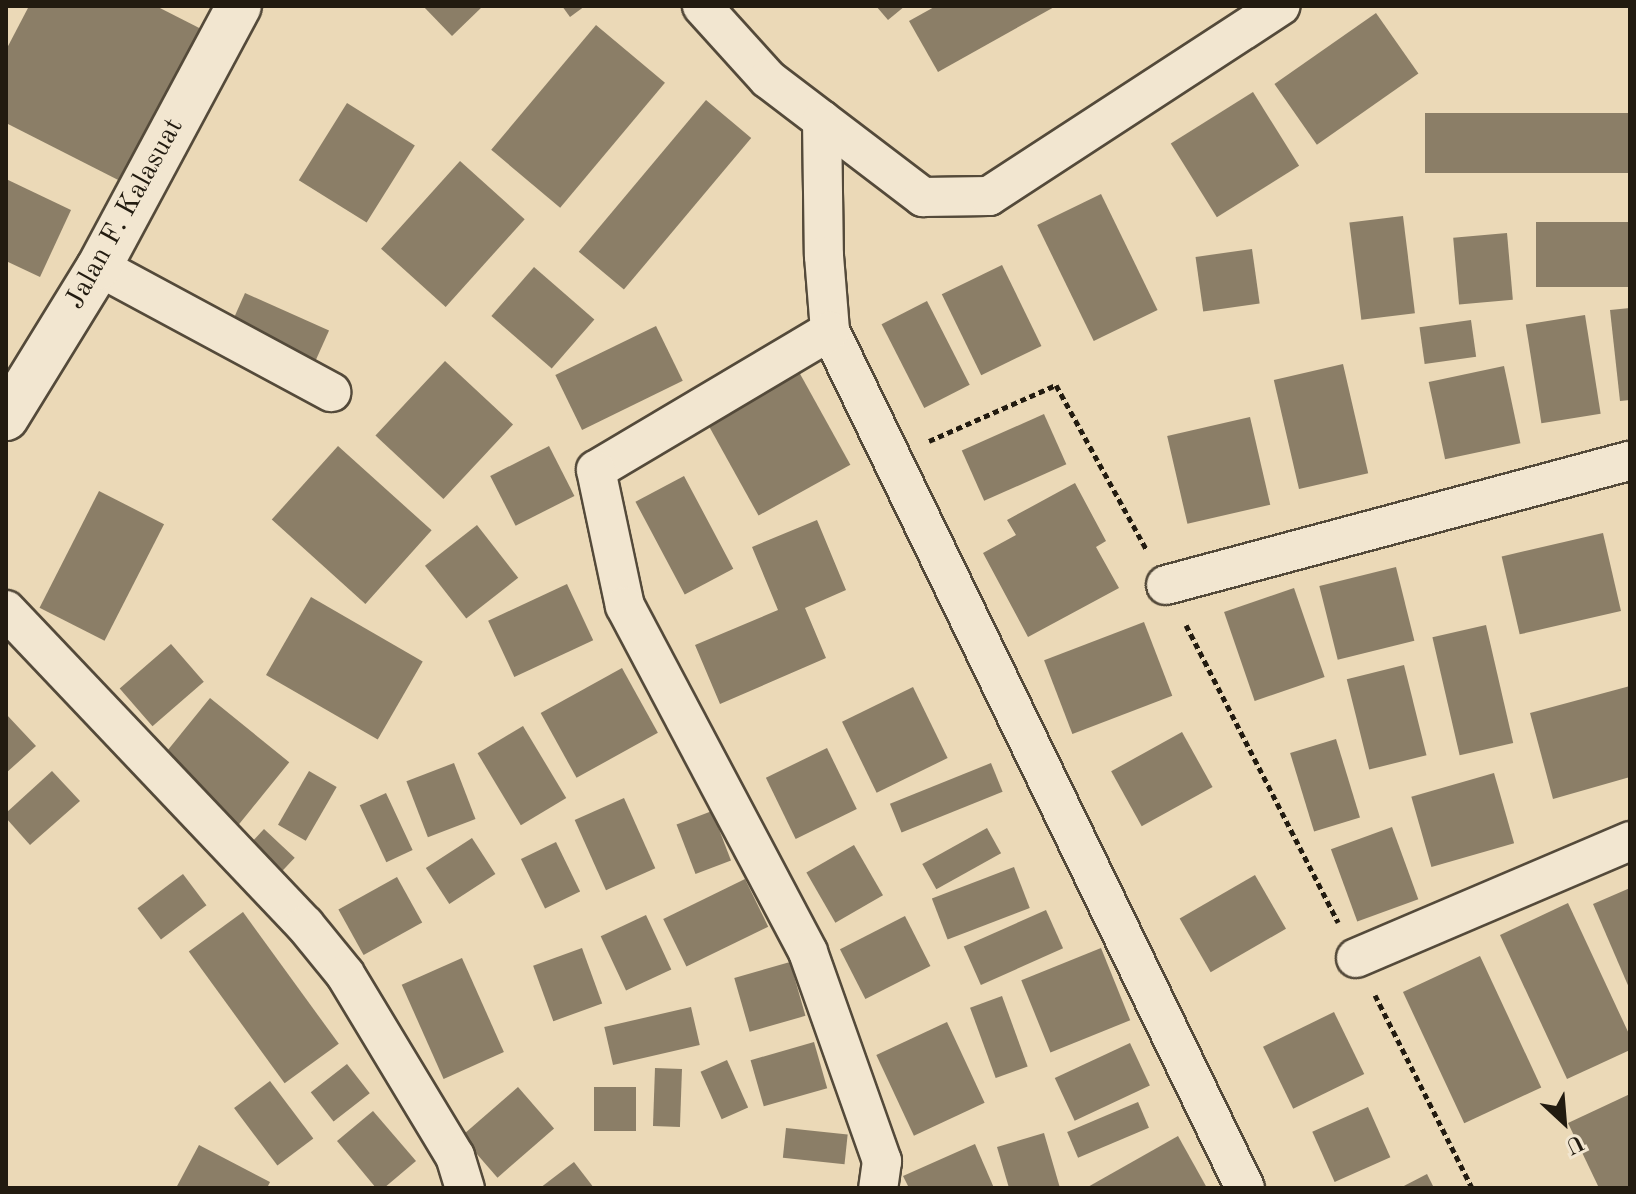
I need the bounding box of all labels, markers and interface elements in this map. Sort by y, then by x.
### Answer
street label: Jalan F. Kalasuat [59,113,191,315]
north arrow [1524,1082,1604,1162]
text: U [1562,1130,1587,1157]

